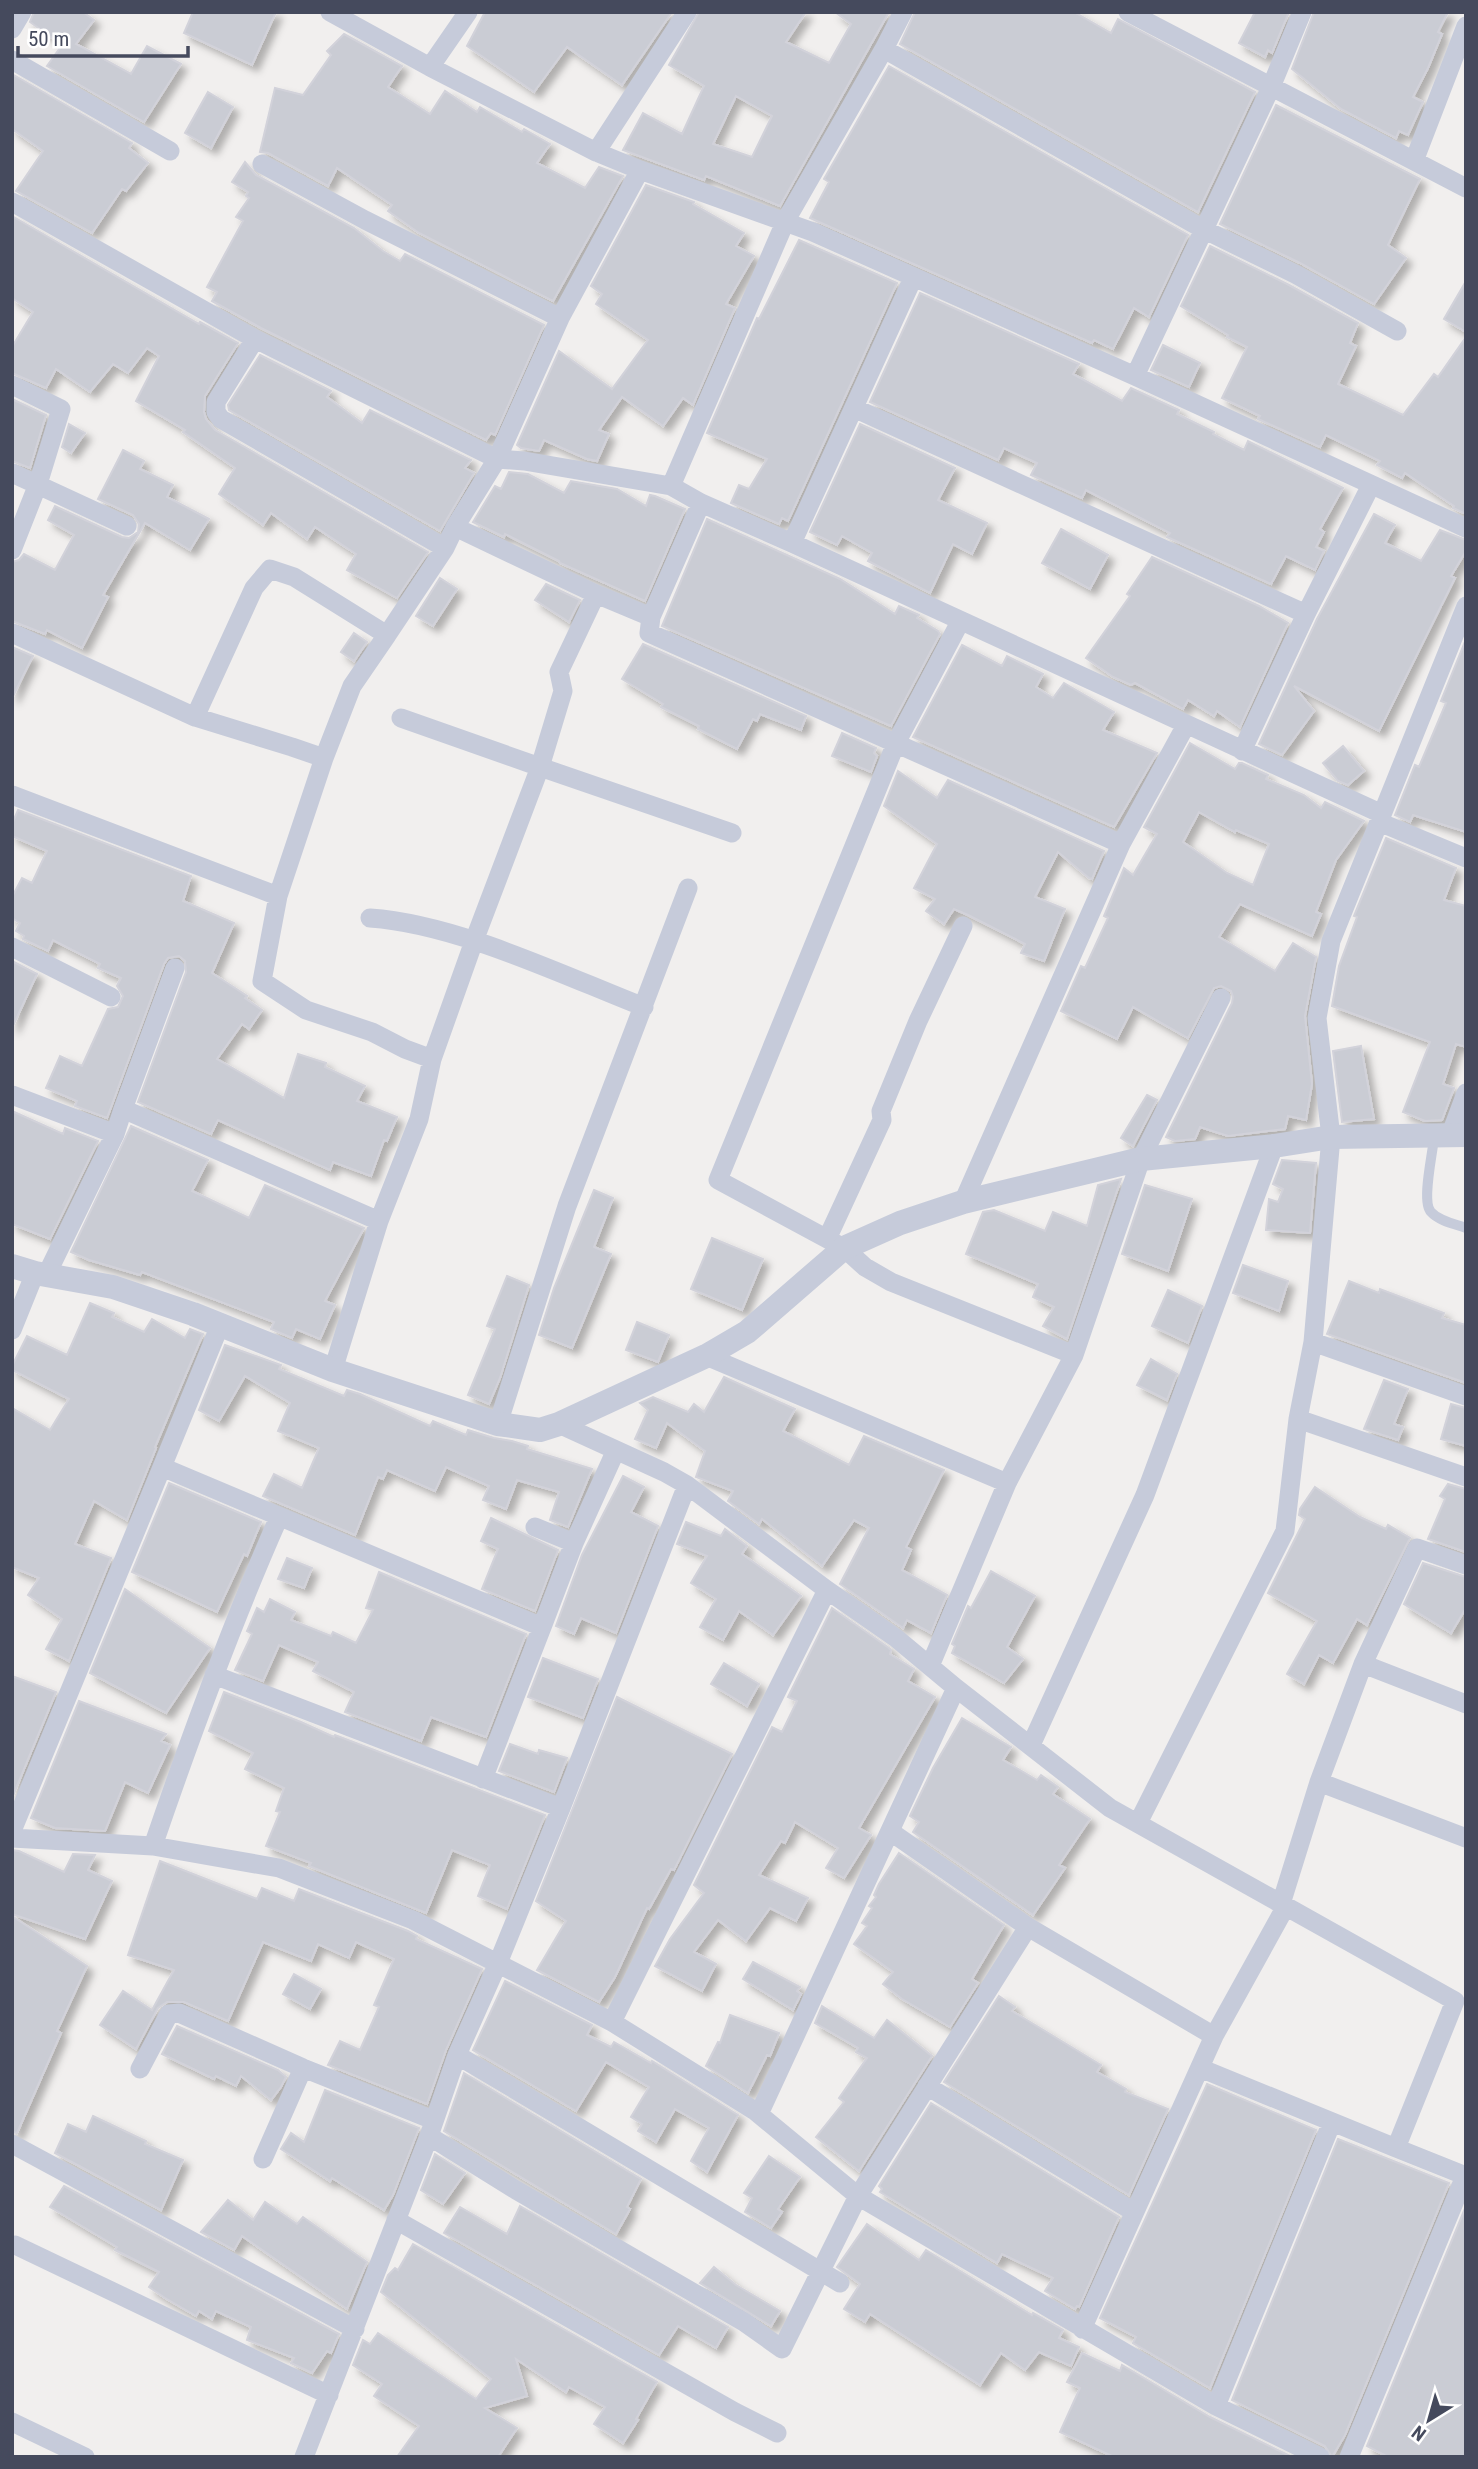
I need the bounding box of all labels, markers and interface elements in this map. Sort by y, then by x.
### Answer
scale bar [18,14,187,58]
text: 50 m [28,27,69,51]
north arrow [1394,2385,1464,2455]
text: N [1408,2420,1431,2446]

